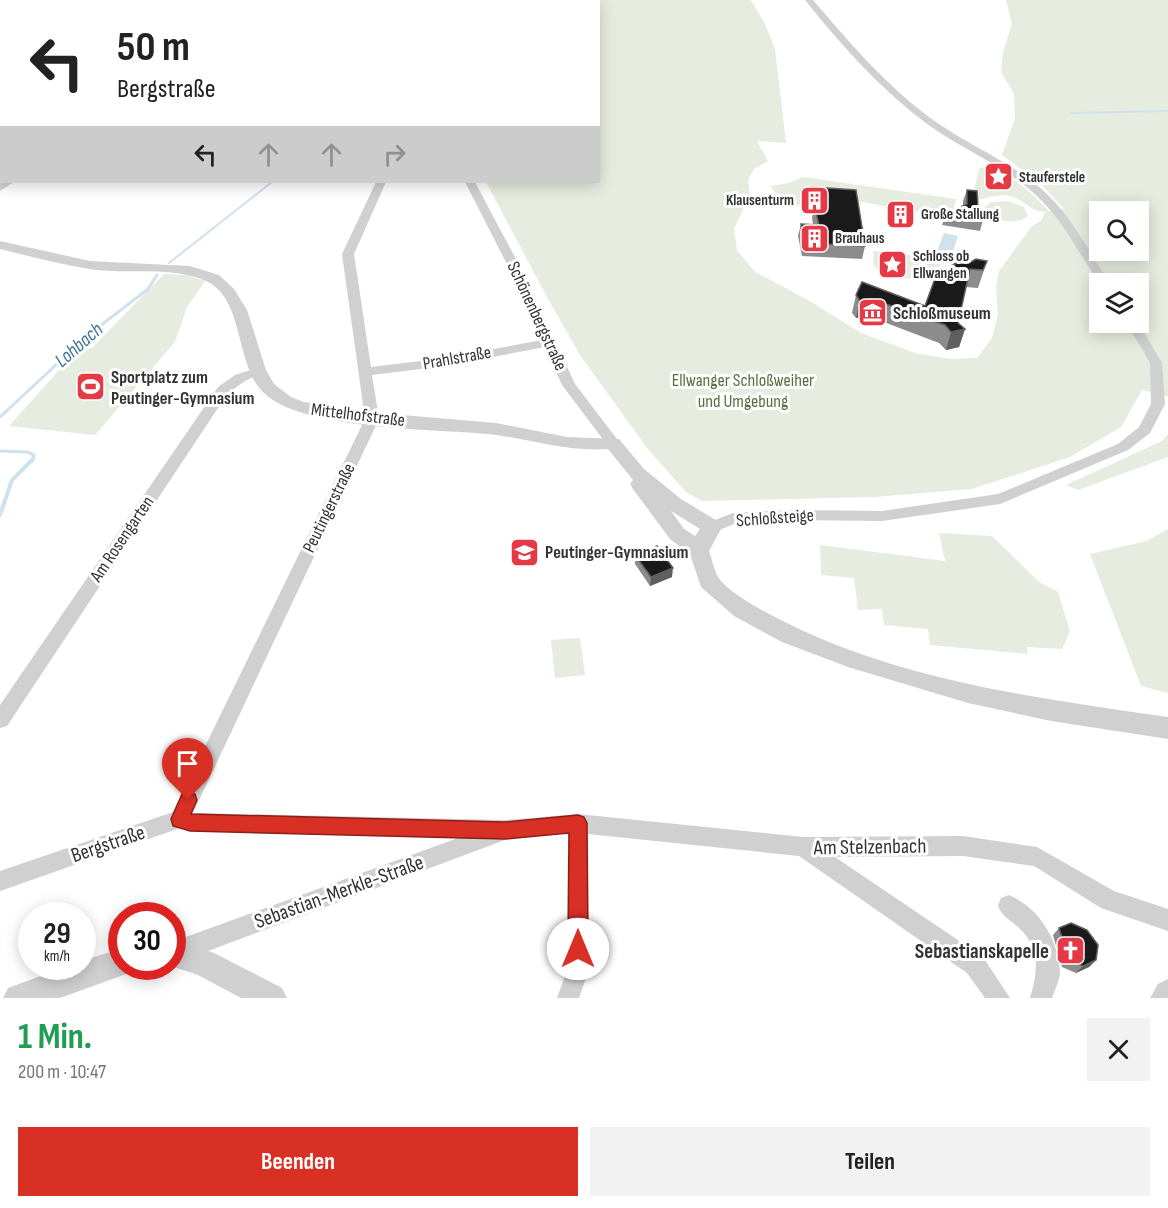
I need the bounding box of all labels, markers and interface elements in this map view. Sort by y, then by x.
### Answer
text: 50 m [117,22,190,73]
icon: left [18,24,96,102]
text: Bergstraße [117,73,216,105]
icon: left [189,138,222,171]
icon: ahead [252,138,285,171]
icon: ahead [315,138,348,171]
icon: right [378,138,411,171]
place icon: Stauferstele [982,161,1014,193]
place label: Stauferstele [1019,168,1085,187]
building icon: Klausenturm [799,184,831,216]
place label: Klausenturm [726,191,794,210]
building icon: Große Stallung [884,198,916,230]
map controls [1089,201,1149,333]
button: search [1089,201,1149,261]
place label: Große Stallung [921,205,1000,224]
building icon: Brauhaus [798,222,830,254]
place label: Brauhaus [835,229,885,248]
place label: Schloss ob Ellwangen [913,247,969,283]
place icon: Schloss ob Ellwangen [876,249,908,281]
street label: Schönenbergstraße [503,258,571,374]
button: layers [1089,273,1149,333]
museum icon: Schloßmuseum [856,297,888,329]
place label: Schloßmuseum [893,303,991,324]
water label: Lohbach [50,318,108,372]
street label: Prahlstraße [421,342,493,374]
place label: Sportplatz zum Peutinger-Gymnasium [111,367,254,409]
park label: Ellwanger Schloßweiher und Umgebung [672,370,814,412]
sports icon: Sportplatz zum Peutinger-Gymnasium [74,371,106,403]
street label: Mittelhofstraße [310,399,406,431]
street label: Peutingerstraße [298,460,360,556]
street label: Am Rosengarten [85,492,158,587]
street label: Schloßsteige [735,505,815,531]
school or university icon: Peutinger-Gymnasium [508,536,540,568]
place label: Peutinger-Gymnasium [545,542,688,563]
pin [162,738,213,800]
icon: arrive [171,747,204,780]
street label: Bergstraße [68,820,148,868]
street label: Am Stelzenbach [812,834,927,860]
street label: Sebastian-Merkle-Straße [251,850,427,934]
speed limit sign: 30 [108,902,186,980]
text: 29 [43,916,71,952]
position arrow [546,917,610,981]
church icon: Sebastianskapelle [1054,935,1086,967]
place label: Sebastianskapelle [915,939,1049,964]
text: km/h [44,947,70,966]
text: 1 Min. [18,1016,92,1059]
button: close [1087,1018,1150,1081]
text: 200 m · 10:47 [18,1060,106,1084]
button: Beenden [18,1127,578,1196]
button: Teilen [590,1127,1150,1196]

